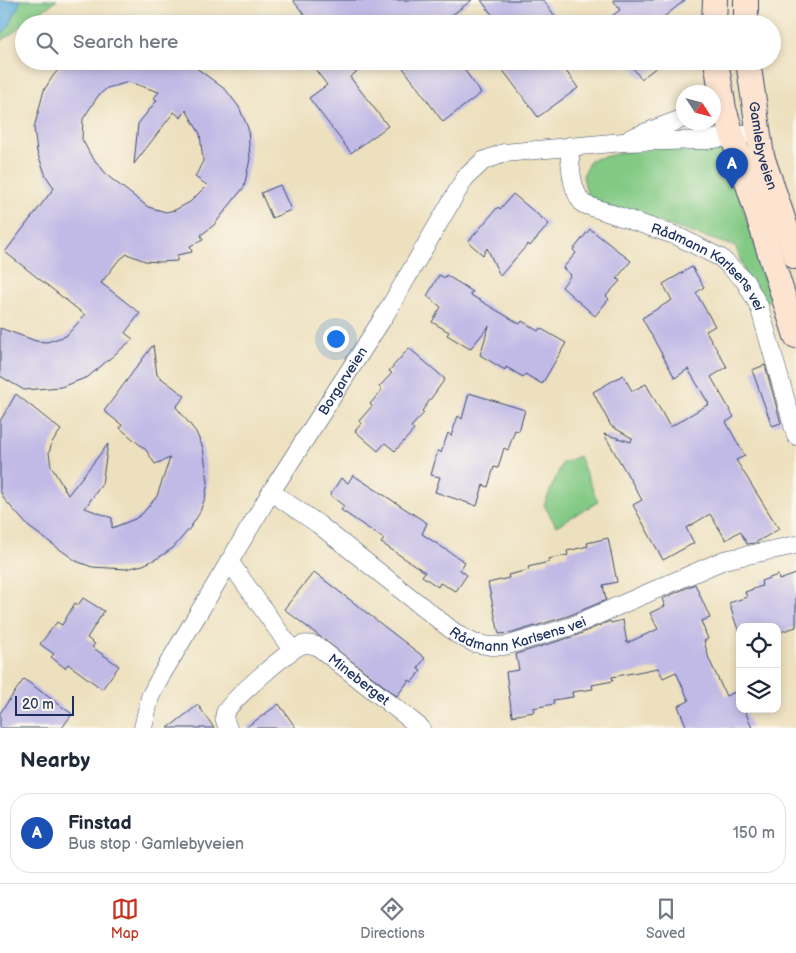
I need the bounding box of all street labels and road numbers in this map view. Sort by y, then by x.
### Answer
street label: Gamlebyveien [746,100,781,192]
street label: Rådmann Karlsens vei [649,219,768,312]
street label: Borgarveien [314,344,371,418]
street label: Rådmann Karlsens vei [446,612,589,655]
street label: Mineberget [325,650,394,709]

